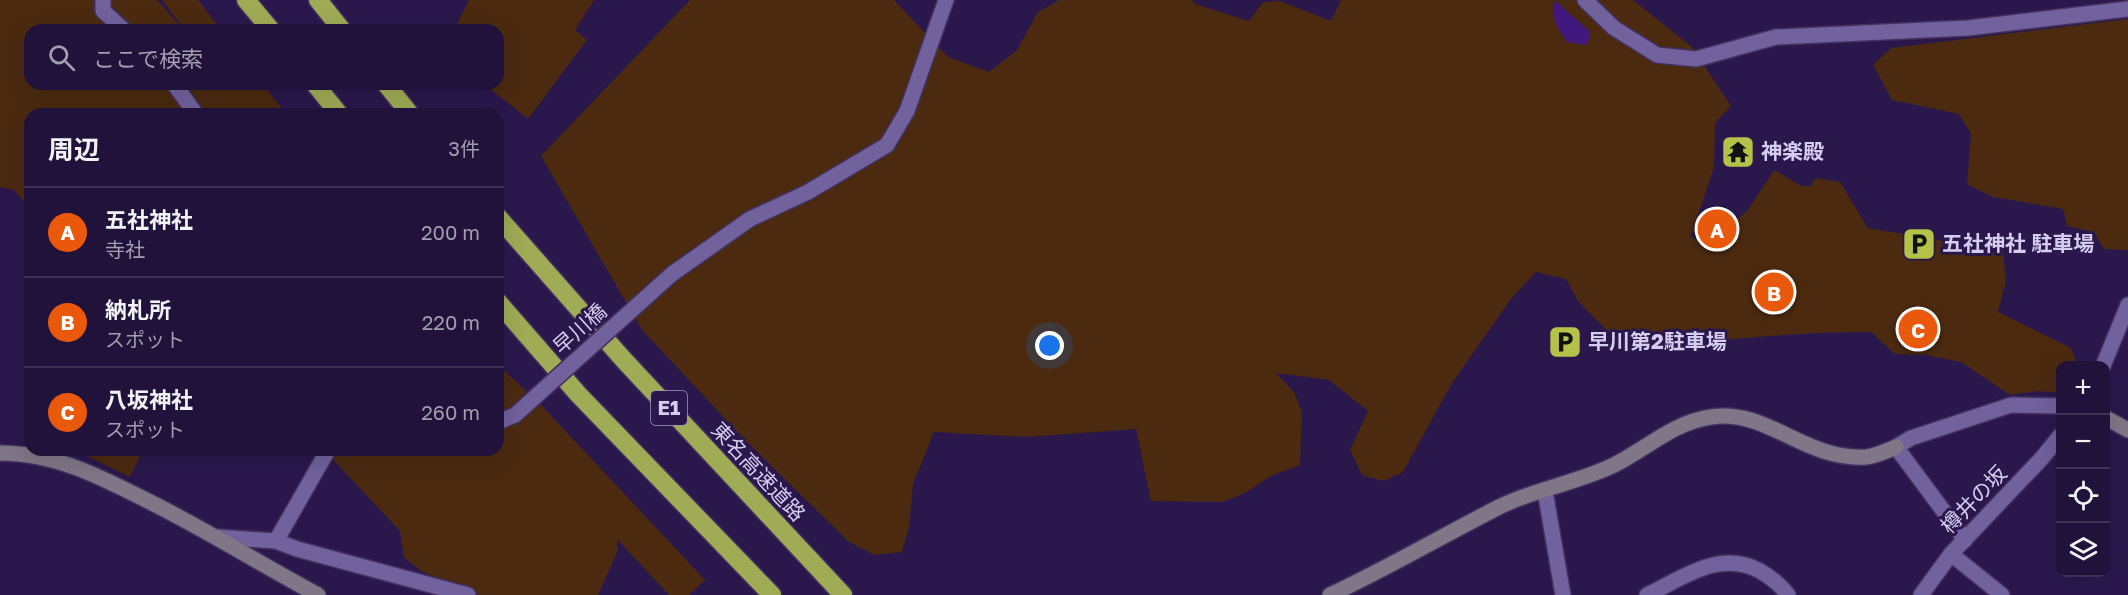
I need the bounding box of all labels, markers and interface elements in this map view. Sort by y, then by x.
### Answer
search box [24,24,504,90]
icon: search [45,41,78,74]
text: ここで検索 [93,45,203,72]
text: 周辺 [48,134,100,165]
temple icon: 神楽殿 [1720,134,1756,170]
text: 3件 [448,136,480,160]
place label: 神楽殿 [1761,138,1824,164]
text: 五社神社 [105,206,193,233]
pin: A [1698,206,1736,252]
text: A [60,220,75,244]
text: 200 m [421,220,480,244]
parking icon: 五社神社 駐車場 [1901,226,1937,262]
place label: 五社神社 駐車場 [1942,230,2094,256]
text: 寺社 [105,237,145,261]
pin: B [1754,270,1794,314]
text: 納札所 [105,296,171,323]
street label: 早川橋 [547,298,611,359]
pin: C [1898,306,1938,352]
text: B [60,310,75,334]
text: 220 m [422,310,480,334]
parking icon: 早川第2駐車場 [1547,324,1583,360]
text: スポット [105,327,185,351]
place label: 早川第2駐車場 [1588,328,1727,354]
your location [1035,331,1064,360]
map controls [2056,361,2110,577]
button: + [2056,361,2110,415]
text: 八坂神社 [105,386,193,413]
road number: E1 [651,391,687,425]
text: C [60,400,75,424]
text: 260 m [421,400,480,424]
button: − [2056,415,2110,469]
street label: 東名高速道路 [706,416,811,526]
text: スポット [105,417,185,441]
street label: 樽井の坂 [1935,460,2012,539]
button: locate [2056,469,2110,523]
button: layers [2056,523,2110,577]

